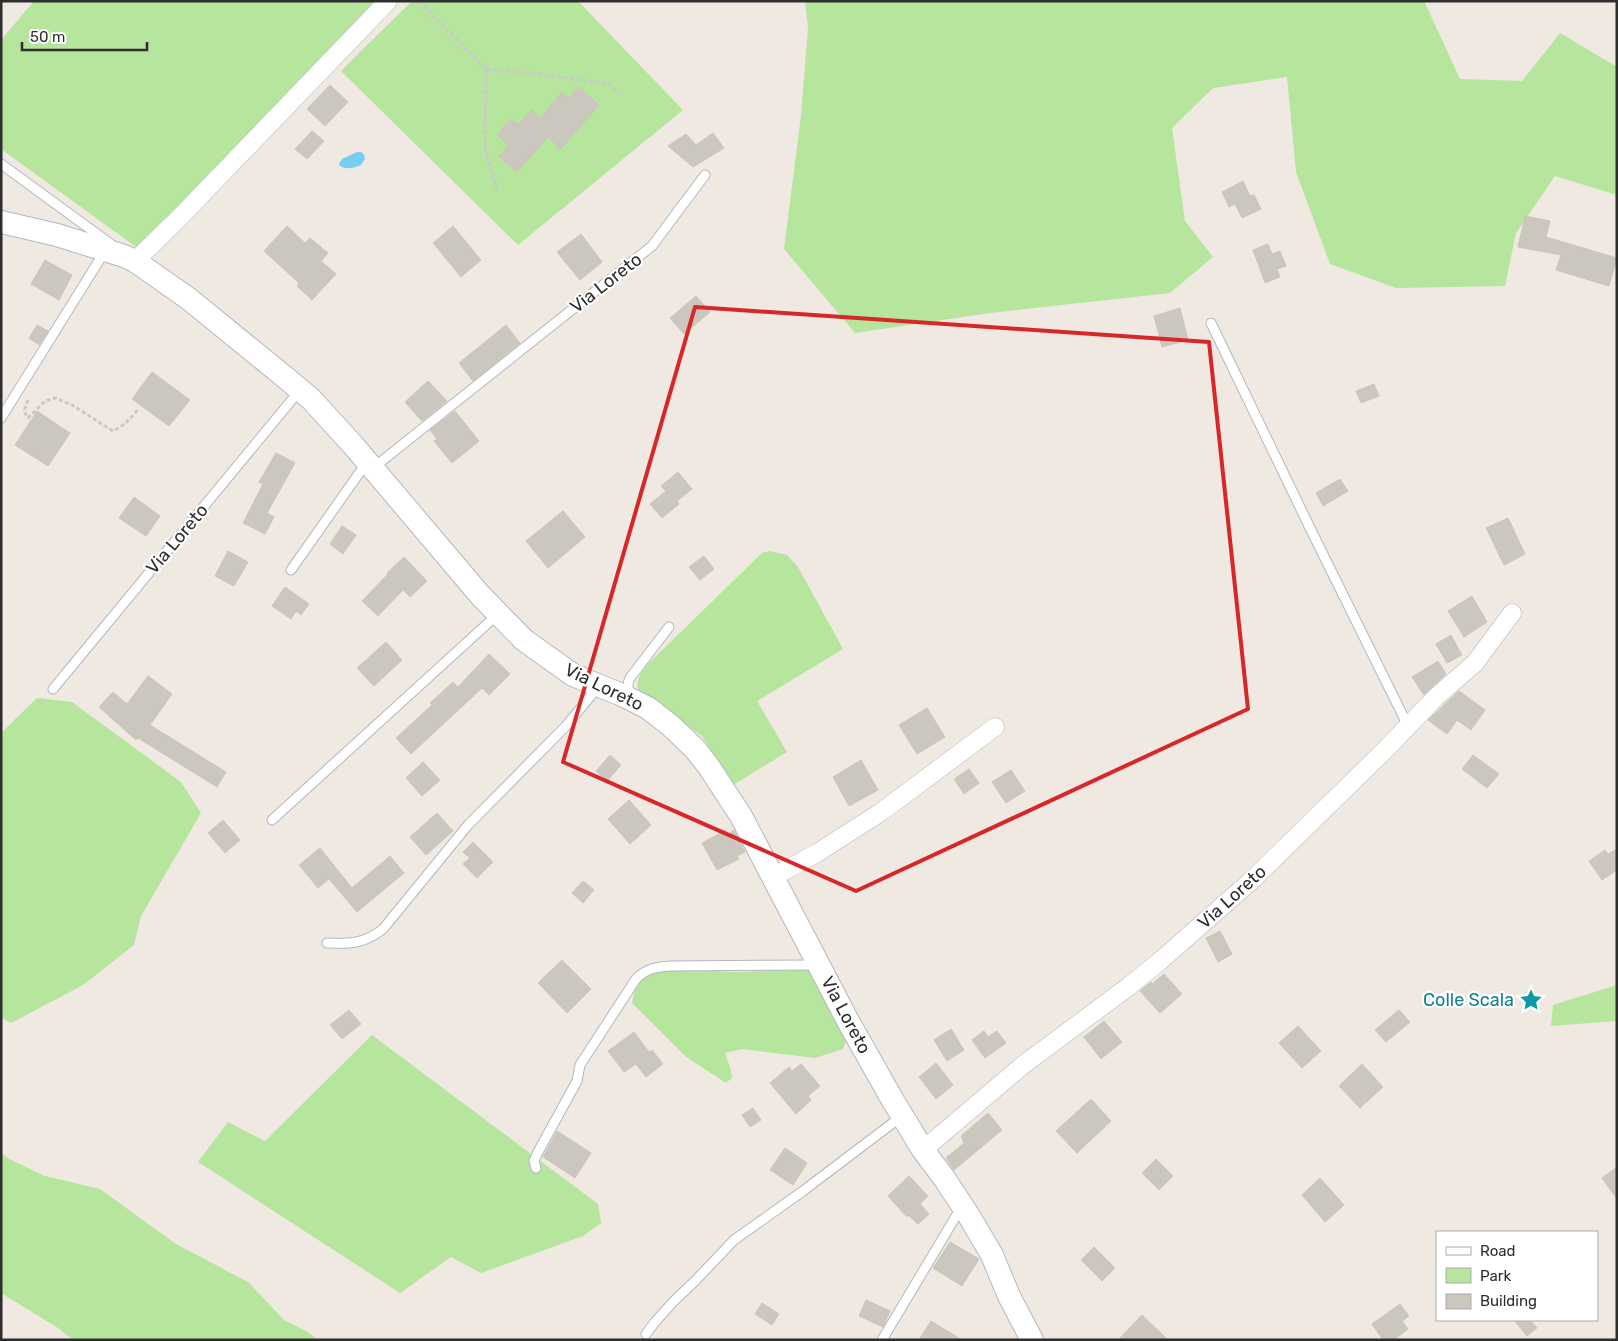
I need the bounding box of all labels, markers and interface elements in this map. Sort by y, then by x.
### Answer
scale bar [22,20,148,52]
text: 50 m [30,28,65,46]
street label: Via Loreto [566,248,646,318]
street label: Via Loreto [141,499,213,579]
street label: Via Loreto [561,659,647,715]
street label: Via Loreto [1193,860,1271,934]
street label: Via Loreto [816,972,876,1058]
place icon: Colle Scala [1518,987,1544,1013]
place label: Colle Scala [1423,989,1514,1011]
legend [1436,1231,1598,1321]
text: Road [1480,1242,1516,1260]
text: Park [1480,1267,1511,1285]
text: Building [1480,1292,1537,1310]

